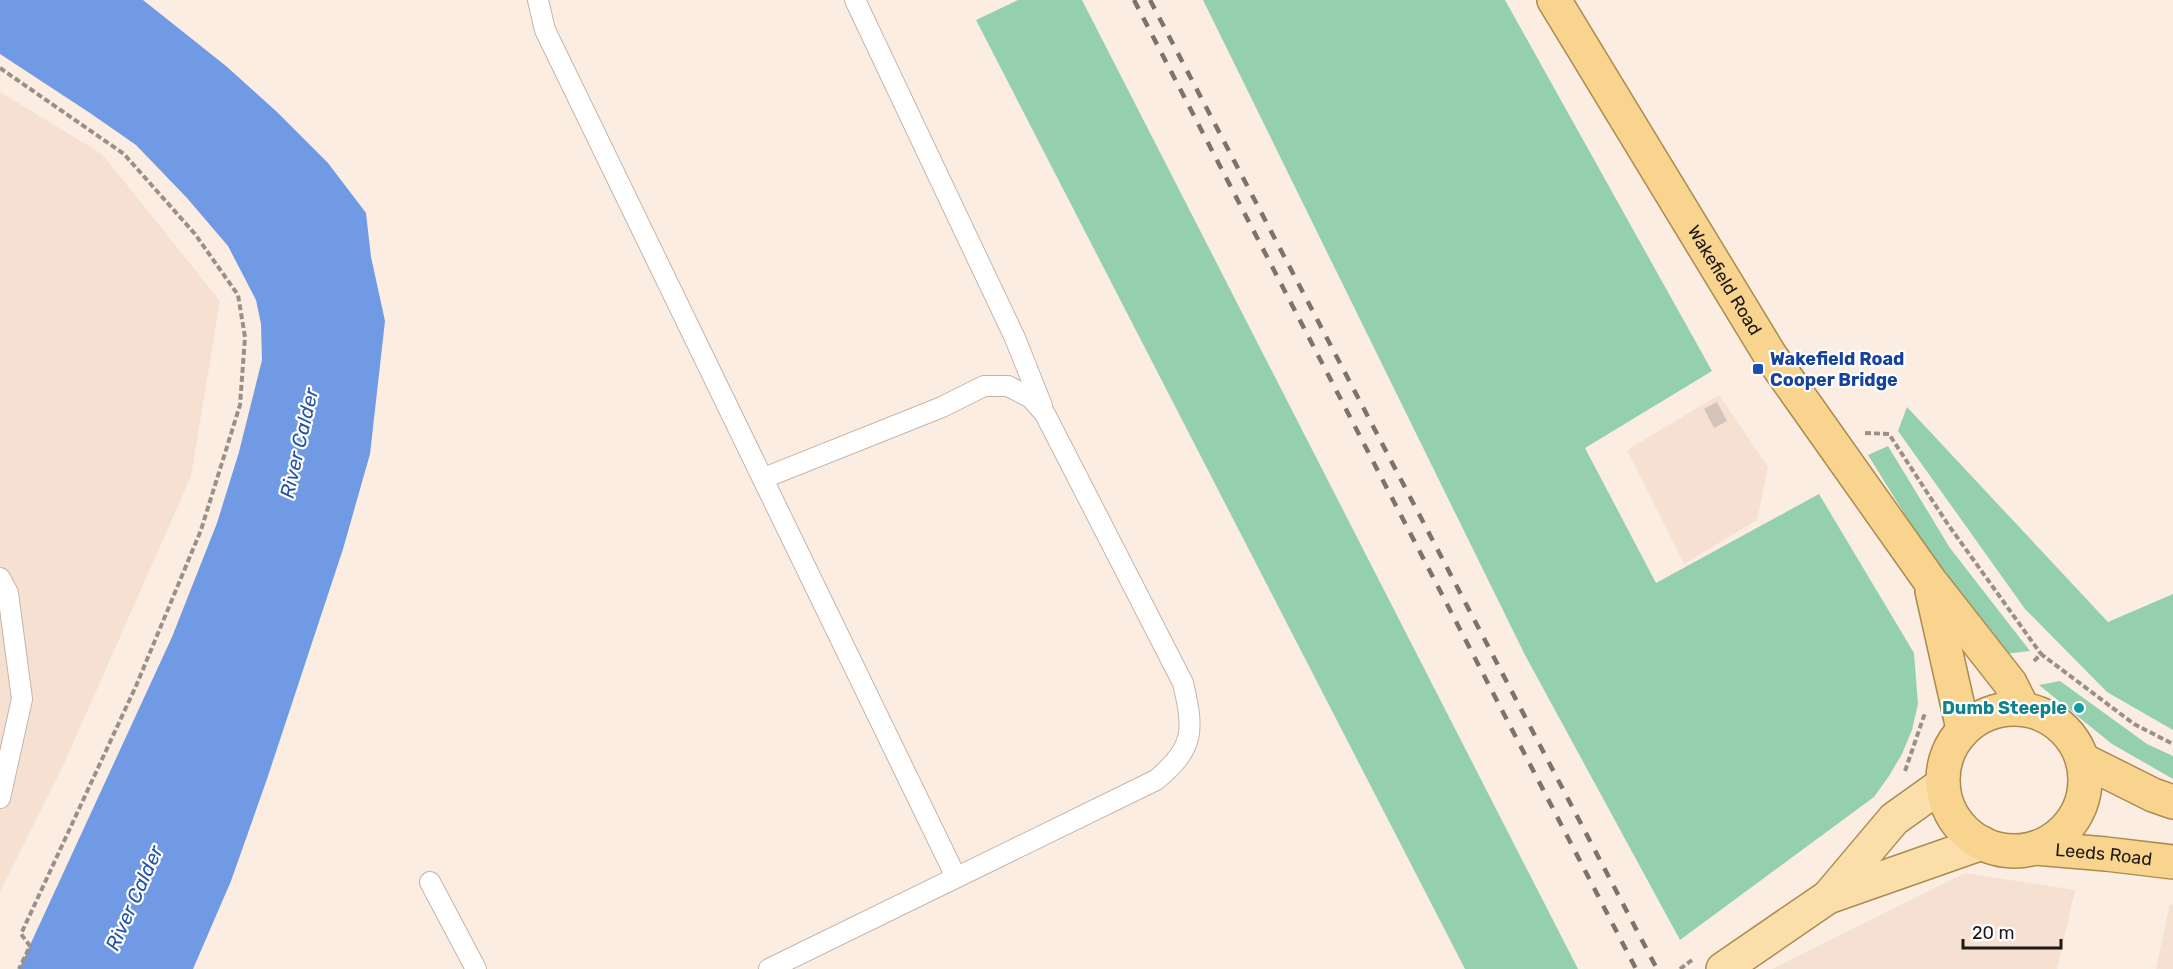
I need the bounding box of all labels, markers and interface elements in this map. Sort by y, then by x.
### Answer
street label: Wakefield Road [1683,221,1766,339]
place label: Wakefield Road Cooper Bridge [1770,348,1904,391]
marker: Wakefield Road Cooper Bridge [1751,362,1765,376]
water label: River Calder [275,384,324,501]
place label: Dumb Steeple [1942,697,2067,719]
marker: Dumb Steeple [2072,701,2086,715]
street label: Leeds Road [2054,839,2153,870]
water label: River Calder [100,840,168,954]
scale bar [1963,912,2060,950]
text: 20 m [1972,922,2014,944]

